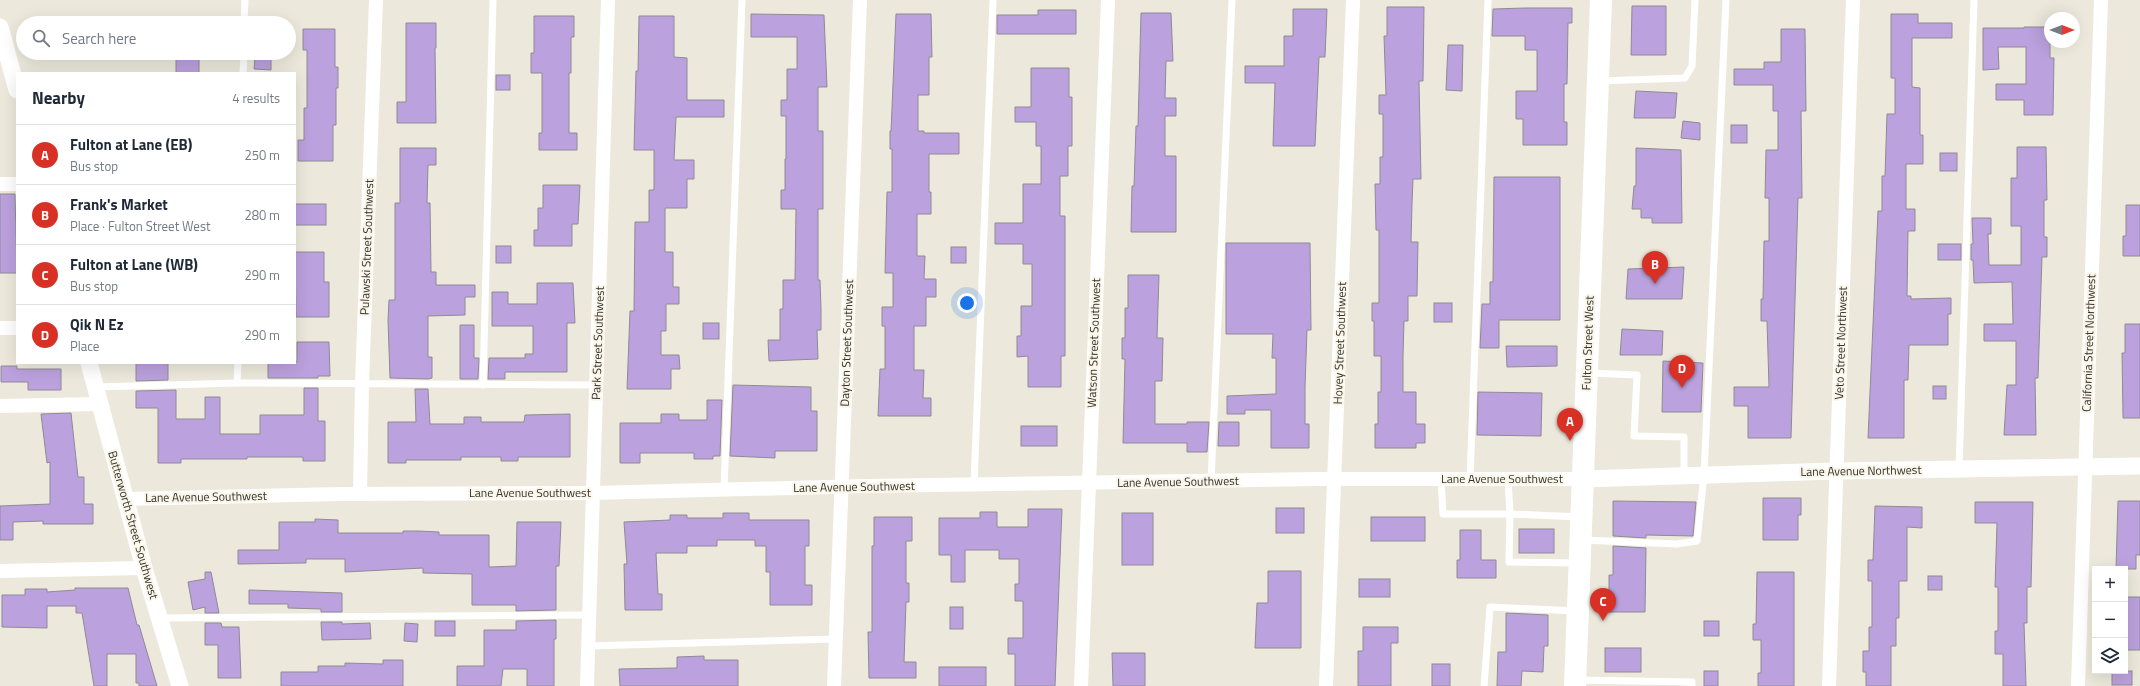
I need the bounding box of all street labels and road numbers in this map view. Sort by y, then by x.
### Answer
street label: Pulawski Street Southwest [355,178,378,315]
street label: California Street Northwest [2077,273,2100,412]
street label: Watson Street Southwest [1082,277,1105,408]
street label: Dayton Street Southwest [835,278,858,407]
street label: Hovey Street Southwest [1328,281,1351,405]
street label: Park Street Southwest [586,285,609,400]
street label: Veto Street Northwest [1829,285,1852,400]
street label: Fulton Street West [1576,295,1599,391]
street label: Butterworth Street Southwest [103,448,164,602]
street label: Lane Avenue Northwest [1800,460,1923,481]
street label: Lane Avenue Southwest [1441,469,1564,488]
street label: Lane Avenue Southwest [1117,471,1240,492]
street label: Lane Avenue Southwest [793,476,916,497]
street label: Lane Avenue Southwest [469,483,592,502]
street label: Lane Avenue Southwest [145,486,268,507]

